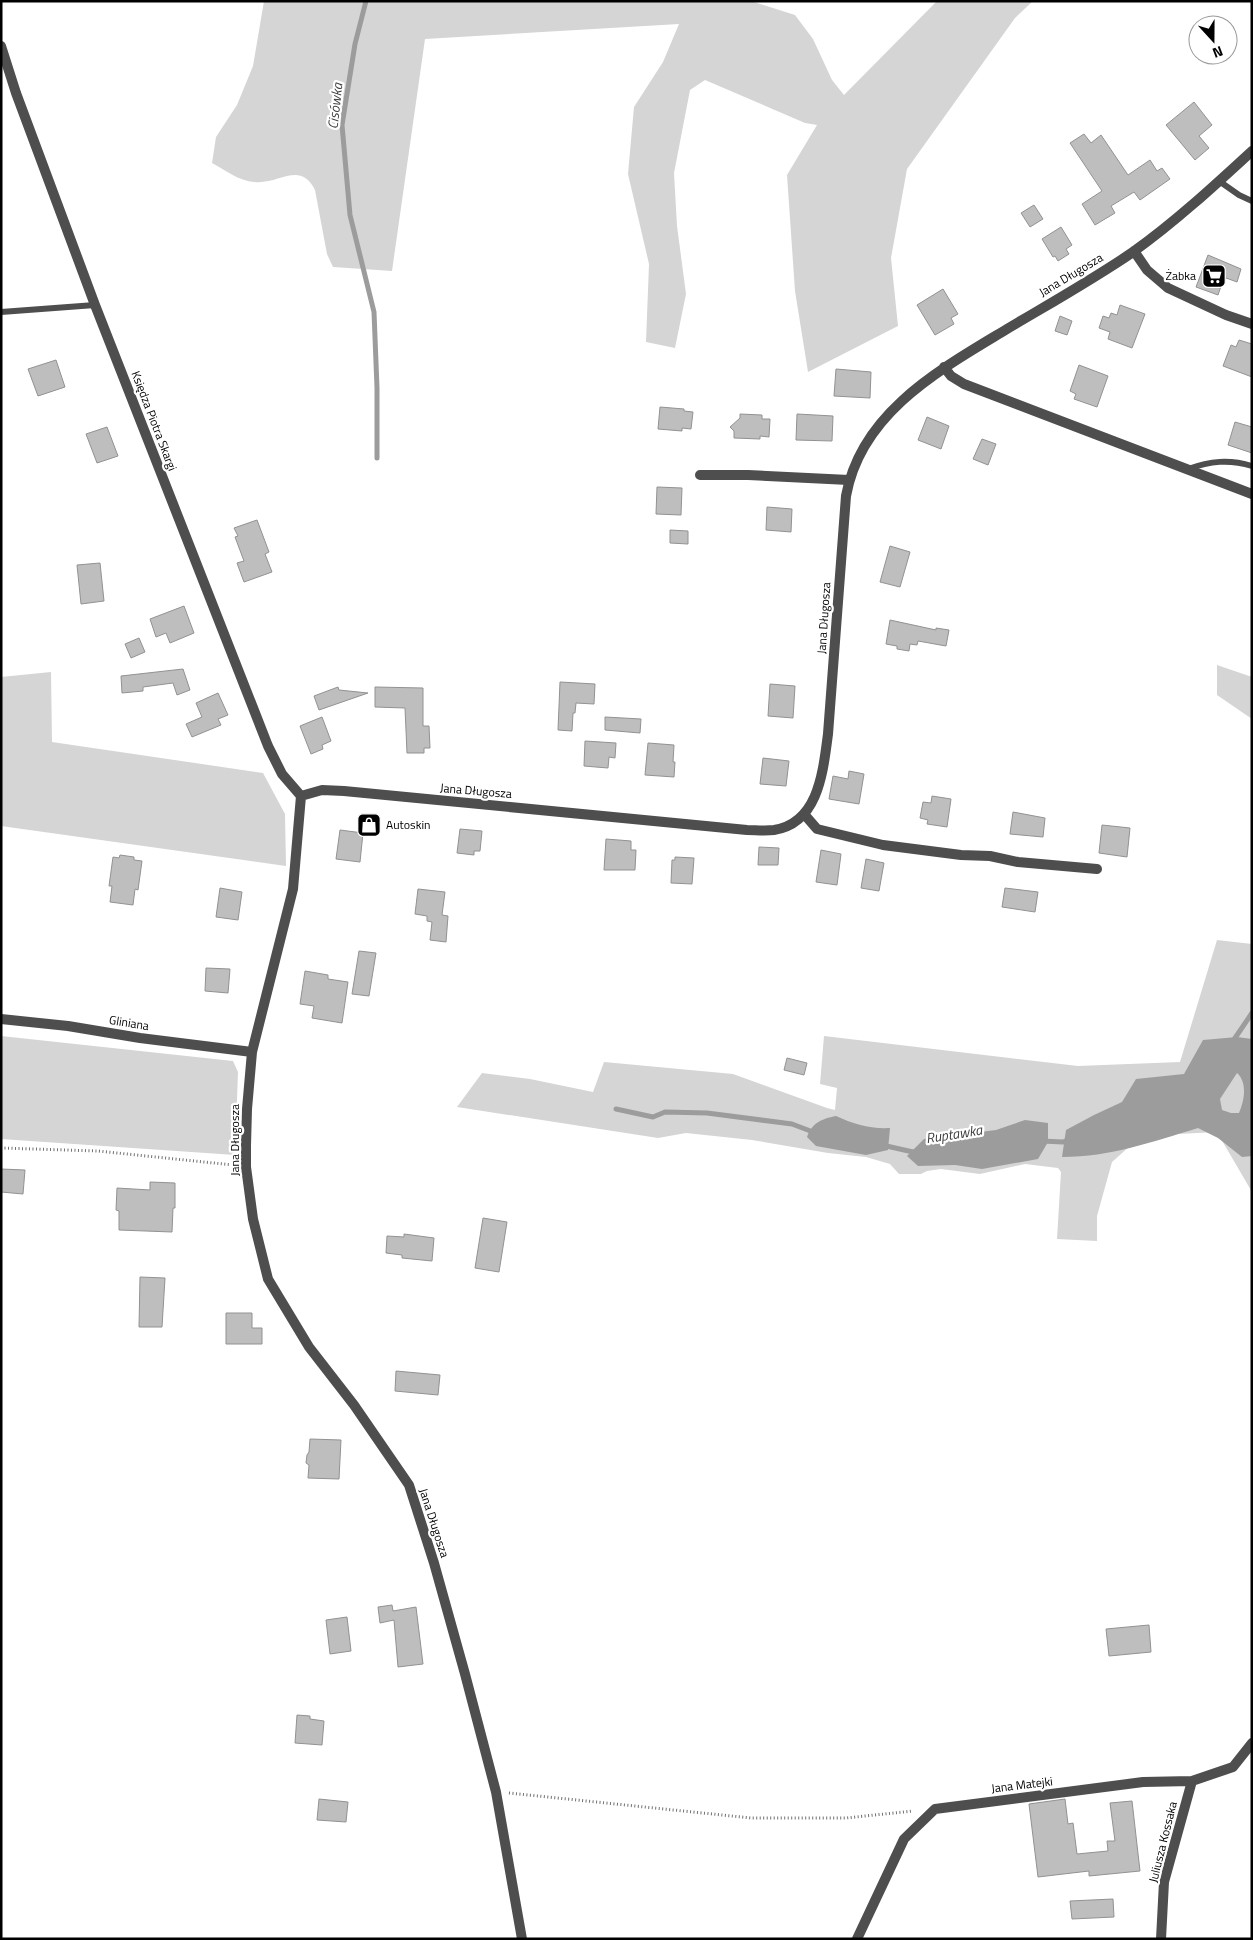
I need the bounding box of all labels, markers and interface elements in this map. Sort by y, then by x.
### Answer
north arrow [1188,15,1238,65]
text: N [1210,41,1226,64]
water label: Cisówka [322,81,347,130]
street label: Jana Długosza [1035,248,1106,301]
supermarket icon: Żabka [1201,263,1227,289]
place label: Żabka [1166,266,1196,285]
street label: Księdza Piotra Skargi [127,368,182,474]
street label: Jana Długosza [812,581,835,655]
street label: Jana Długosza [439,778,513,803]
shop icon: Autoskin [356,812,382,838]
place label: Autoskin [386,815,430,834]
street label: Gliniana [108,1010,150,1035]
street label: Jana Długosza [225,1104,244,1176]
water label: Ruptawka [924,1119,984,1148]
street label: Jana Długosza [414,1486,455,1560]
street label: Jana Matejki [990,1771,1054,1798]
street label: Juliusza Kossaka [1143,1799,1182,1885]

